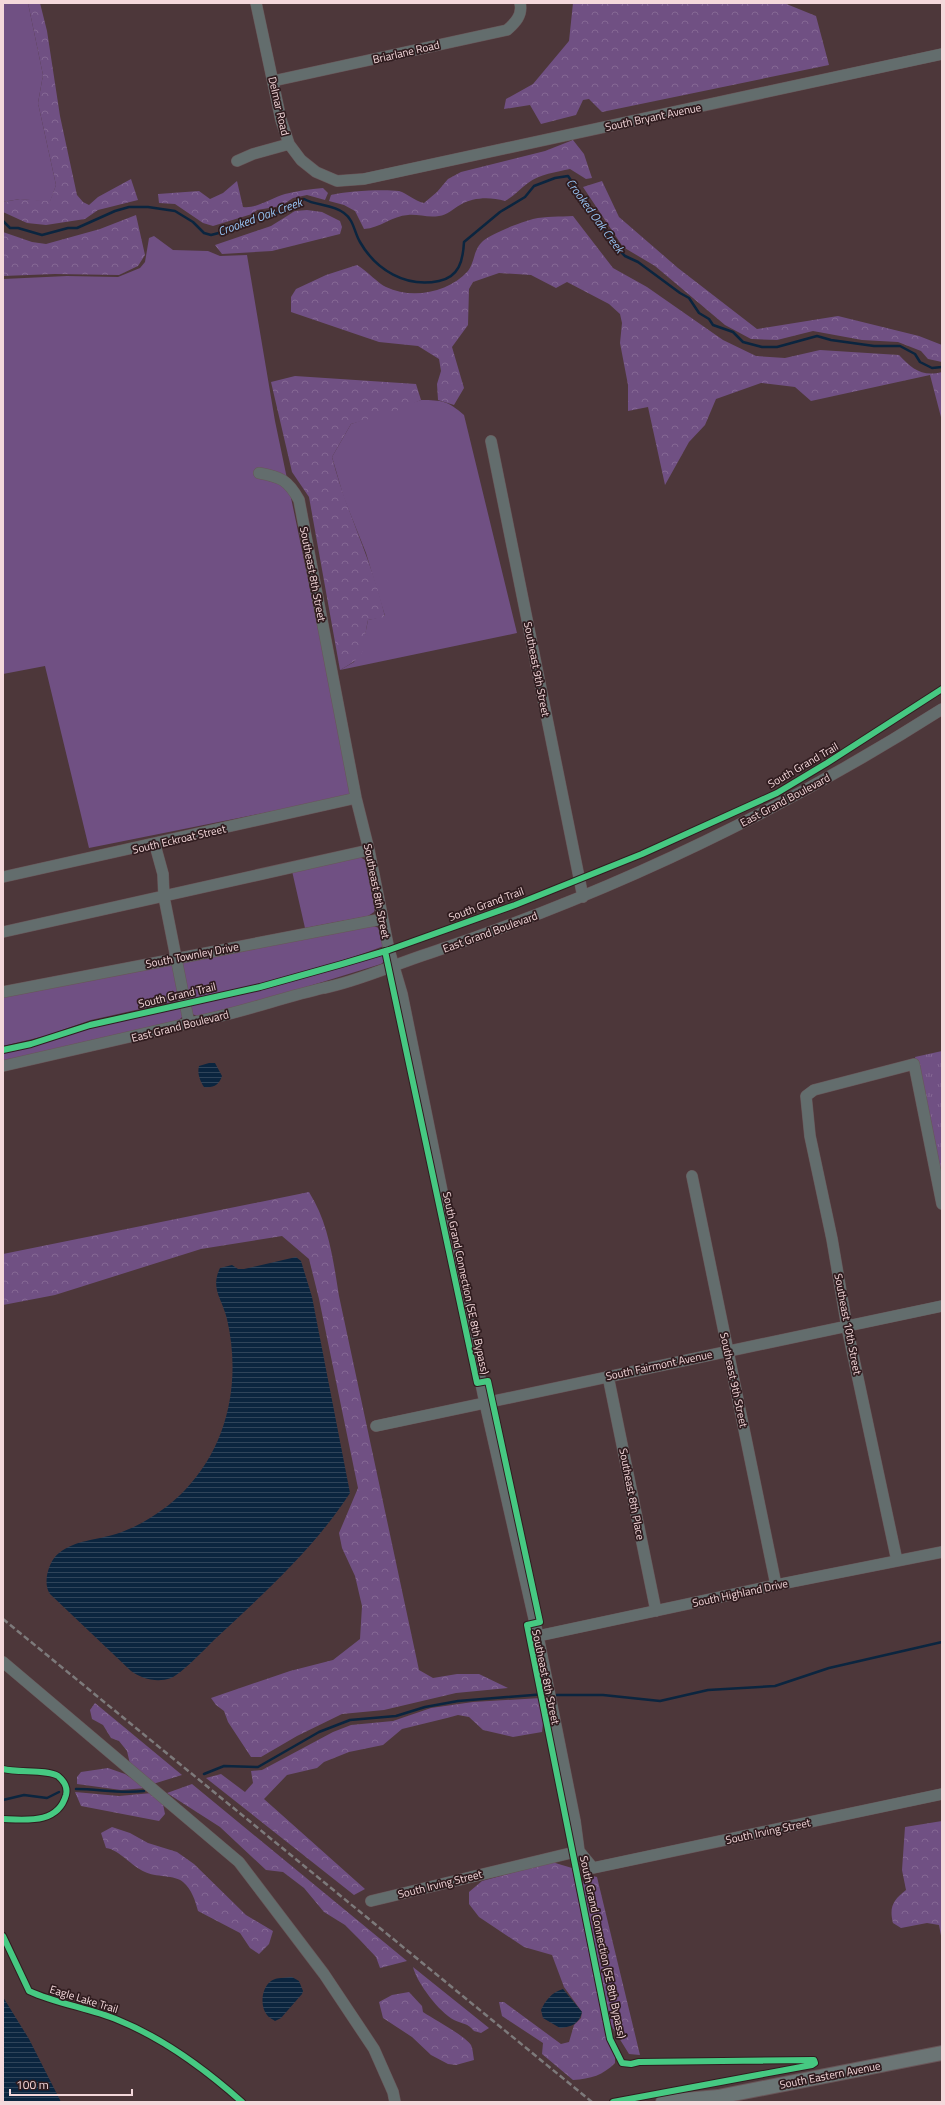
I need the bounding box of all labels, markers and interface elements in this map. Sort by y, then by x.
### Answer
street label: Briarlane Road [371,37,441,67]
street label: Delmar Road [264,75,294,137]
street label: South Bryant Avenue [604,99,703,135]
water label: Crooked Oak Creek [562,174,630,258]
water label: Crooked Oak Creek [215,192,306,241]
street label: Southeast 8th Street [296,525,330,623]
street label: Southeast 9th Street [520,620,554,718]
street label: South Grand Trail [765,738,841,792]
street label: East Grand Boulevard [737,769,833,831]
street label: South Eckroat Street [131,820,227,858]
street label: Southeast 8th Street [360,842,394,940]
street label: South Grand Trail [446,883,526,925]
street label: East Grand Boulevard [440,907,540,957]
street label: South Townley Drive [144,938,240,972]
street label: South Grand Trail [137,978,217,1012]
street label: East Grand Boulevard [130,1006,231,1046]
street label: South Grand Connection (SE 8th Bypass) [439,1190,493,1376]
street label: Southeast 10th Street [830,1272,866,1376]
street label: Southeast 9th Street [716,1331,752,1429]
street label: South Fairmont Avenue [604,1346,714,1384]
street label: Southeast 8th Place [615,1447,649,1542]
street label: South Highland Drive [691,1575,790,1611]
street label: Southeast 8th Street [528,1628,564,1726]
street label: South Irving Street [724,1814,812,1848]
street label: South Grand Connection (SE 8th Bypass) [576,1854,630,2040]
street label: South Irving Street [396,1866,484,1902]
street label: Eagle Lake Trail [48,1981,120,2017]
street label: South Eastern Avenue [778,2057,882,2093]
scale bar [10,2071,132,2097]
text: 100 m [16,2075,49,2094]

